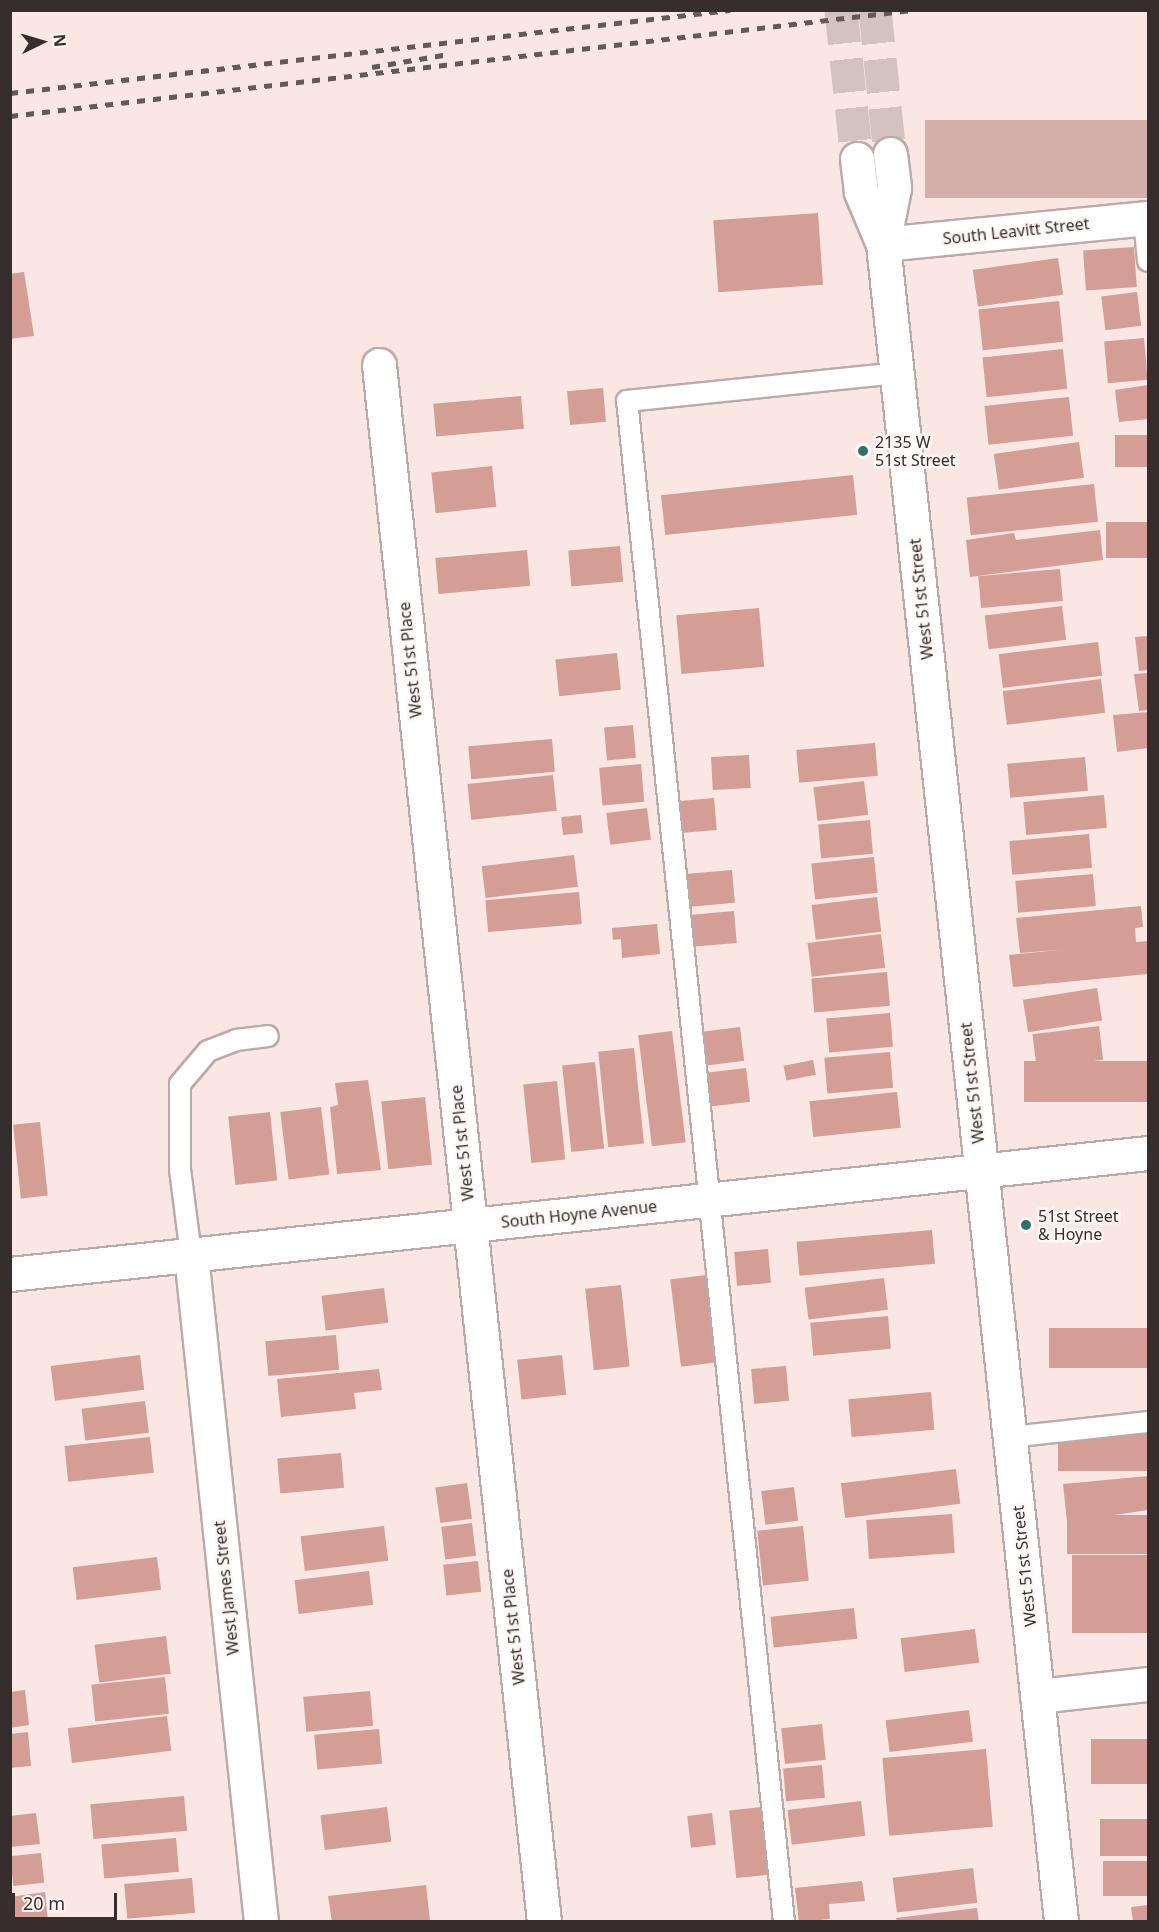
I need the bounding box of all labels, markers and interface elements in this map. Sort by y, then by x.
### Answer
north arrow [12,12,72,72]
text: N [48,33,71,48]
street label: South Leavitt Street [942,214,1090,248]
place label: 2135 W 51st Street [875,432,956,470]
marker: 2135 W 51st Street [856,444,870,458]
street label: West 51st Street [905,537,937,661]
street label: West 51st Place [394,601,426,719]
street label: West 51st Street [956,1021,988,1145]
street label: West 51st Place [446,1084,478,1202]
street label: South Hoyne Avenue [500,1196,658,1232]
place label: 51st Street & Hoyne [1038,1206,1119,1244]
marker: 51st Street & Hoyne [1019,1218,1033,1232]
street label: West 51st Street [1008,1504,1040,1628]
street label: West James Street [209,1520,243,1656]
street label: West 51st Place [497,1568,529,1686]
scale bar [15,1881,120,1919]
text: 20 m [23,1891,65,1915]

